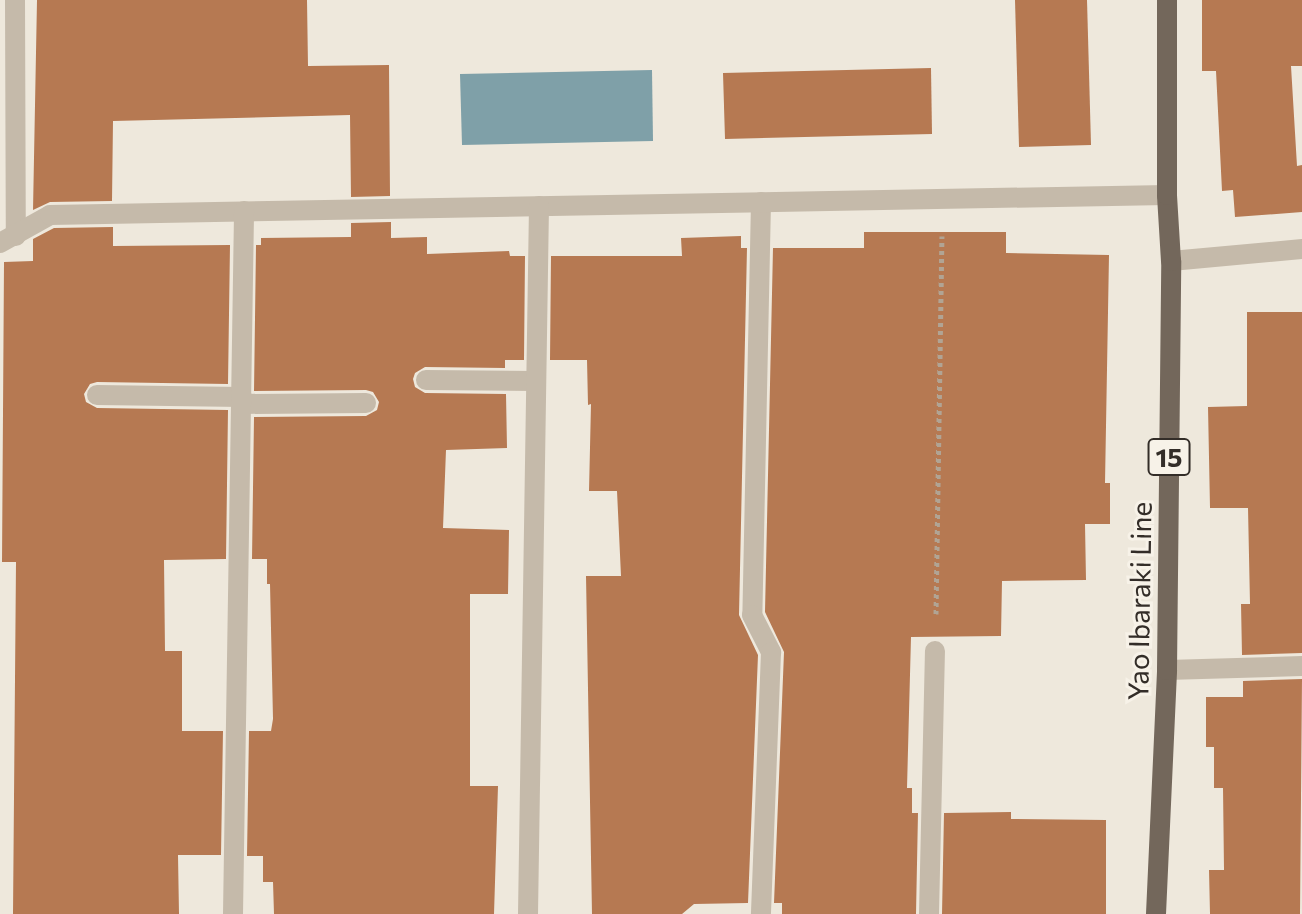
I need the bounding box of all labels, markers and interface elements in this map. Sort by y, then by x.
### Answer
road number: 15 [1147,435,1191,479]
street label: Yao Ibaraki Line [1120,501,1158,701]

